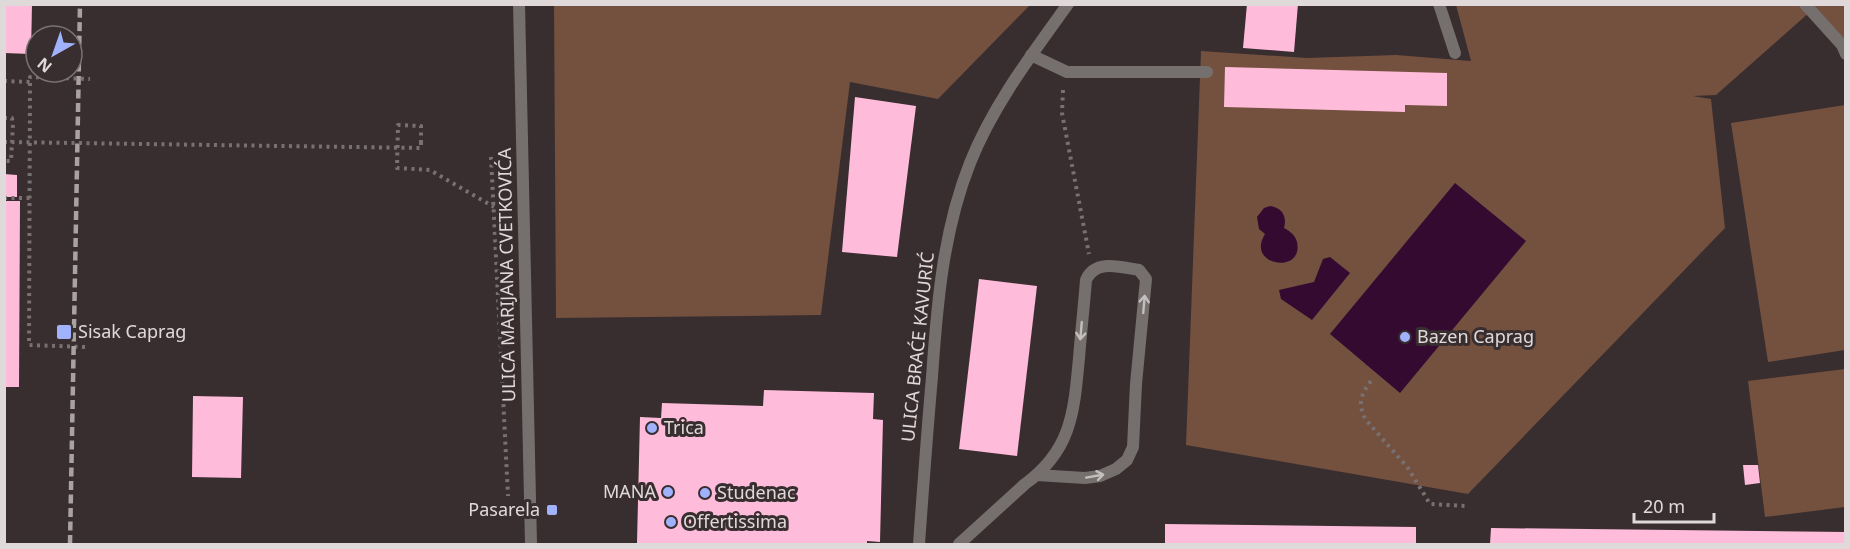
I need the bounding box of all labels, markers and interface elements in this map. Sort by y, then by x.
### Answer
north arrow [24,24,84,84]
text: N [32,53,56,78]
street label: ULICA MARIJANA CVETKOVIĆA [492,147,520,402]
street label: ULICA BRAĆE KAVURIĆ [895,251,939,443]
one-way arrow [1138,294,1149,314]
place label: Sisak Caprag [78,319,186,343]
one-way arrow [1075,320,1086,340]
marker: Sisak Caprag [55,323,73,341]
place label: Bazen Caprag [1417,324,1534,348]
marker: Bazen Caprag [1398,330,1412,344]
place label: Trica [664,415,704,439]
marker: Trica [645,421,659,435]
one-way arrow [1084,470,1104,481]
place label: MANA [603,479,656,503]
place label: Studenac [717,480,796,504]
marker: MANA [661,485,675,499]
marker: Studenac [698,486,712,500]
scale bar [1634,486,1714,524]
text: 20 m [1643,494,1685,518]
place label: Pasarela [468,497,540,521]
marker: Pasarela [545,503,559,517]
place label: Offertissima [683,509,787,533]
marker: Offertissima [664,515,678,529]

